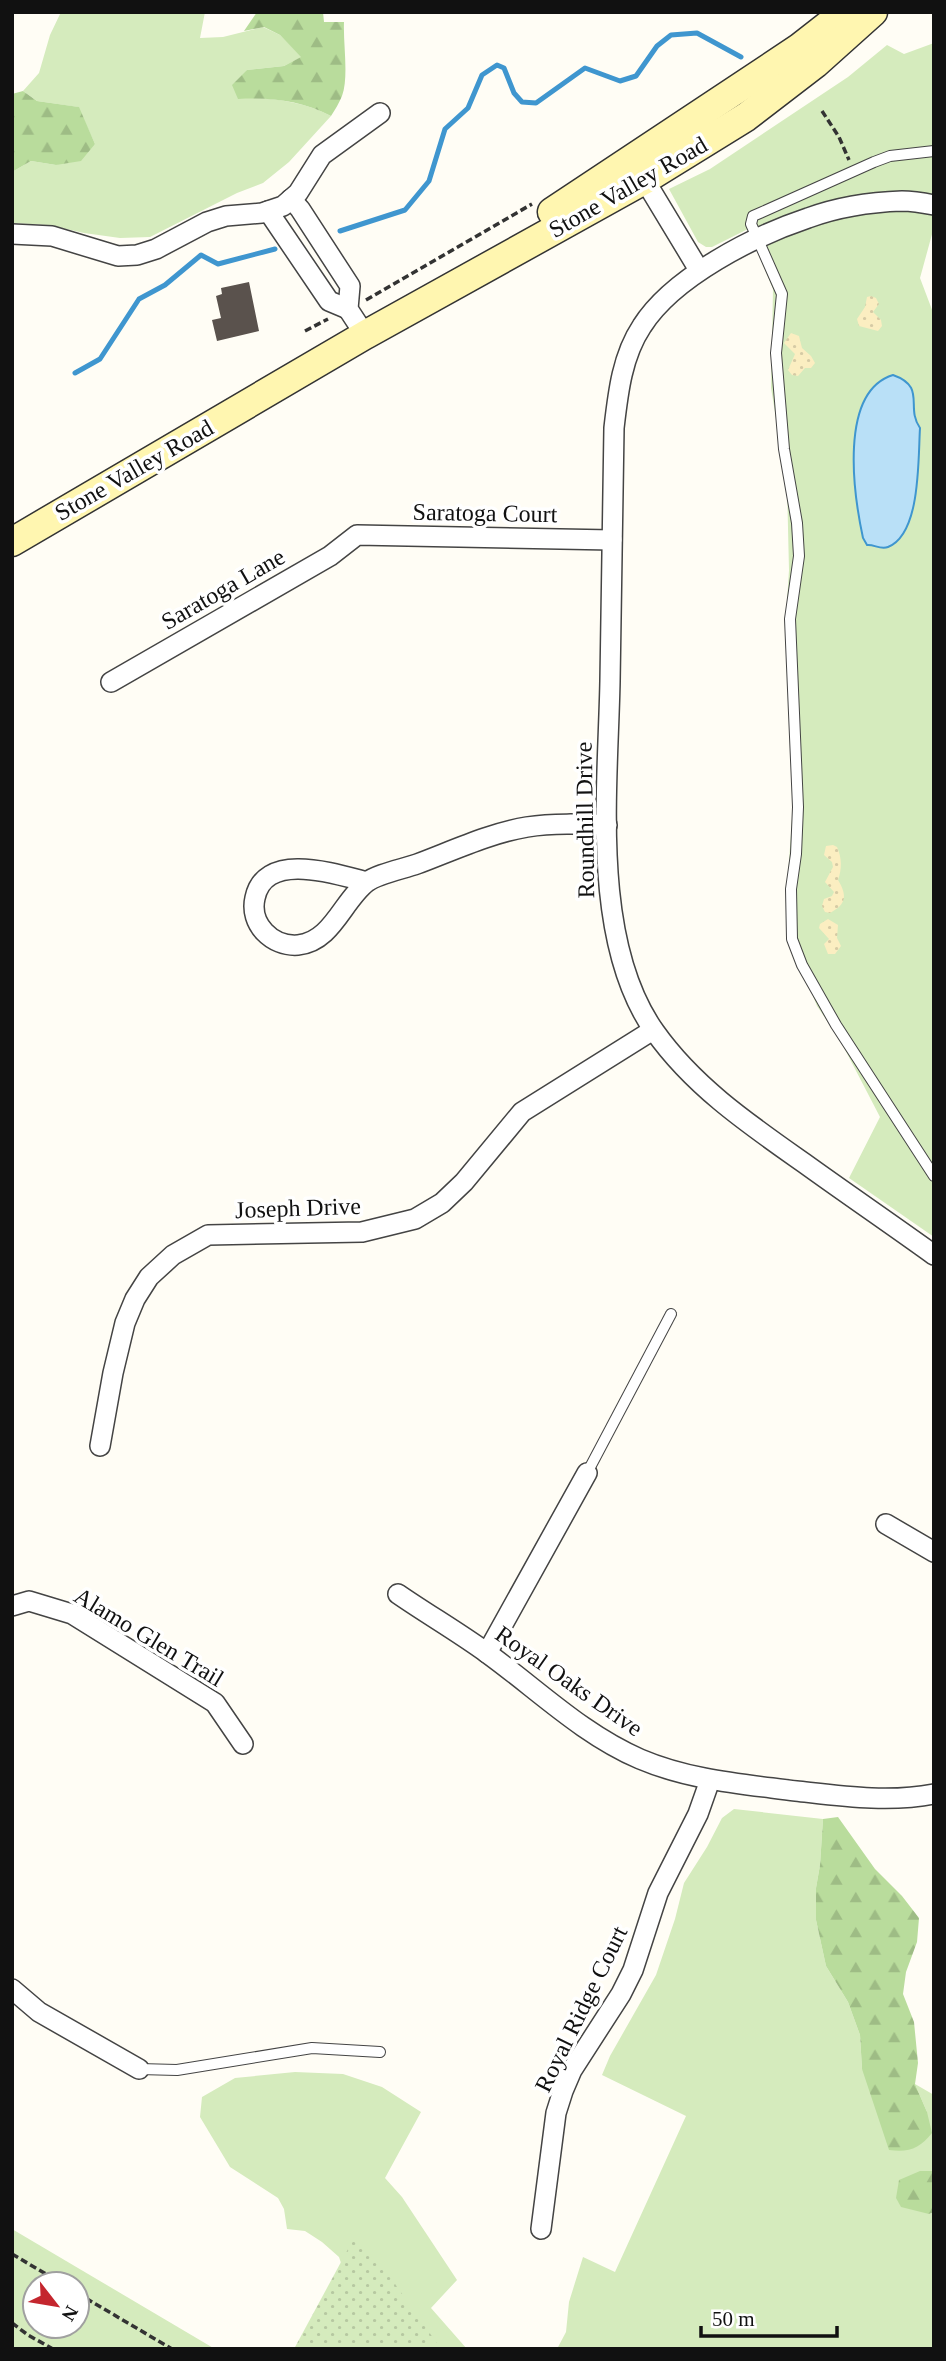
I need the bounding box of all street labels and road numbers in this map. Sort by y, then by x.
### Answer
street label: Stone Valley Road [544,131,712,243]
street label: Stone Valley Road [50,414,218,526]
street label: Saratoga Court [412,499,558,527]
street label: Saratoga Lane [157,543,289,635]
street label: Roundhill Drive [571,741,599,899]
street label: Joseph Drive [235,1193,361,1223]
street label: Alamo Glen Trail [70,1582,229,1692]
street label: Royal Oaks Drive [491,1621,647,1741]
street label: Royal Ridge Court [530,1922,633,2096]

